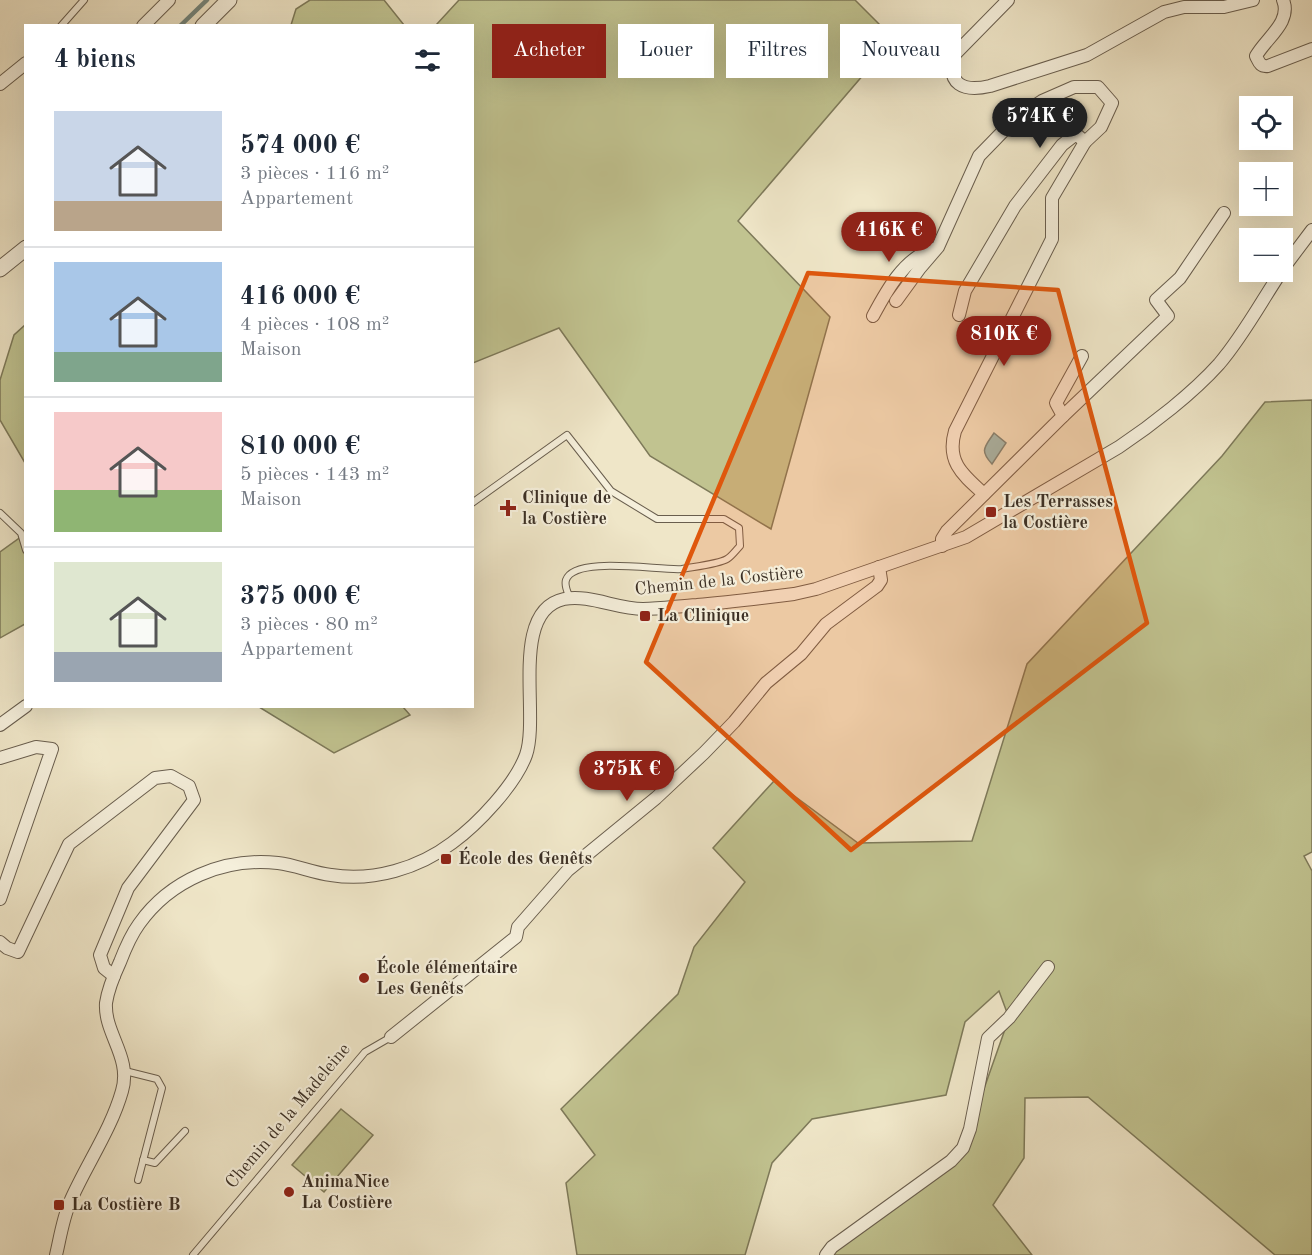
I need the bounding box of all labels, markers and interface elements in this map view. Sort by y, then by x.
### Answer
chip: Acheter [492,24,606,78]
chip: Louer [618,24,714,78]
chip: Filtres [726,24,828,78]
chip: Nouveau [840,24,961,78]
icon: filters [411,44,444,77]
text: 4 biens [54,47,136,73]
map controls [1239,96,1293,282]
button: locate [1239,96,1293,150]
pin: 574K € [991,98,1089,149]
text: 574K € [1006,107,1074,127]
text: 574 000 € [240,133,360,159]
icon: home [102,135,174,207]
button: + [1239,162,1293,216]
text: 3 pièces · 116 m² [240,164,389,184]
text: Appartement [240,189,353,209]
pin: 416K € [840,212,938,263]
text: 416K € [855,221,923,241]
button: − [1239,228,1293,282]
text: 416 000 € [240,284,360,310]
icon: home [102,286,174,358]
text: 4 pièces · 108 m² [240,315,389,335]
pin: 810K € [955,316,1053,367]
text: 810K € [970,325,1038,345]
text: Maison [240,340,301,360]
text: 810 000 € [240,434,360,460]
icon: home [102,436,174,508]
text: 5 pièces · 143 m² [240,465,389,485]
place label: Clinique de la Costière [522,489,611,528]
text: Maison [240,490,301,510]
place label: Les Terrasses la Costière [1003,493,1113,532]
marker: Clinique de la Costière [499,499,517,517]
marker: Les Terrasses la Costière [984,505,998,519]
street label: Chemin de la Costière [634,563,804,599]
text: 375 000 € [240,584,360,610]
icon: home [102,586,174,658]
place label: La Clinique [657,607,749,625]
marker: La Clinique [638,609,652,623]
text: 3 pièces · 80 m² [240,615,378,635]
text: Appartement [240,640,353,660]
pin: 375K € [578,751,676,802]
text: 375K € [593,760,661,780]
place label: École des Genêts [458,846,592,868]
marker: École des Genêts [439,852,453,866]
place label: École élémentaire Les Genêts [376,955,518,998]
marker: École élémentaire Les Genêts [357,971,371,985]
street label: Chemin de la Madeleine [222,1040,354,1192]
place label: AnimaNice La Costière [301,1173,393,1212]
marker: AnimaNice La Costière [282,1185,296,1199]
place label: La Costière B [71,1196,180,1214]
marker: La Costière B [52,1198,66,1212]

